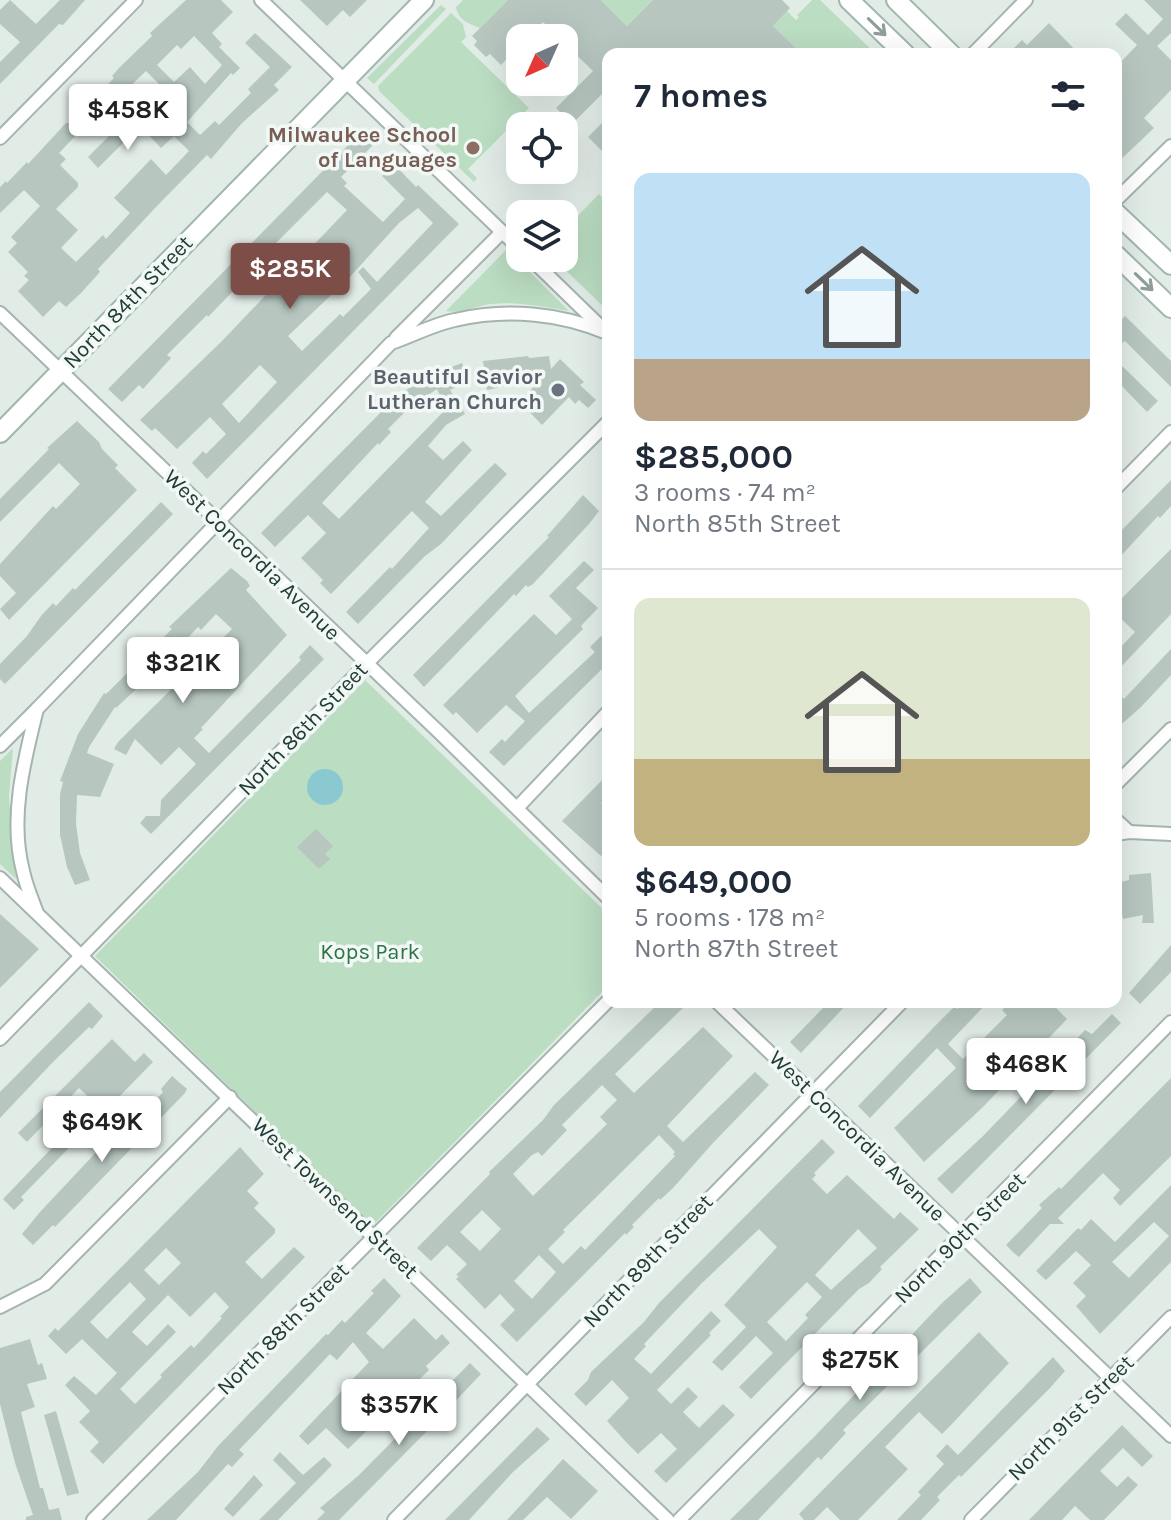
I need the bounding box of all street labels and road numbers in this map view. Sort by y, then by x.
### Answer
street label: North 84th Street [58,230,198,374]
street label: West Concordia Avenue [159,464,345,646]
street label: North 86th Street [233,657,373,801]
street label: West Concordia Avenue [764,1045,950,1227]
street label: West Townsend Street [247,1112,423,1284]
street label: North 90th Street [889,1167,1031,1309]
street label: North 89th Street [578,1189,718,1333]
street label: North 88th Street [212,1258,354,1400]
street label: North 91st Street [1003,1350,1139,1486]

